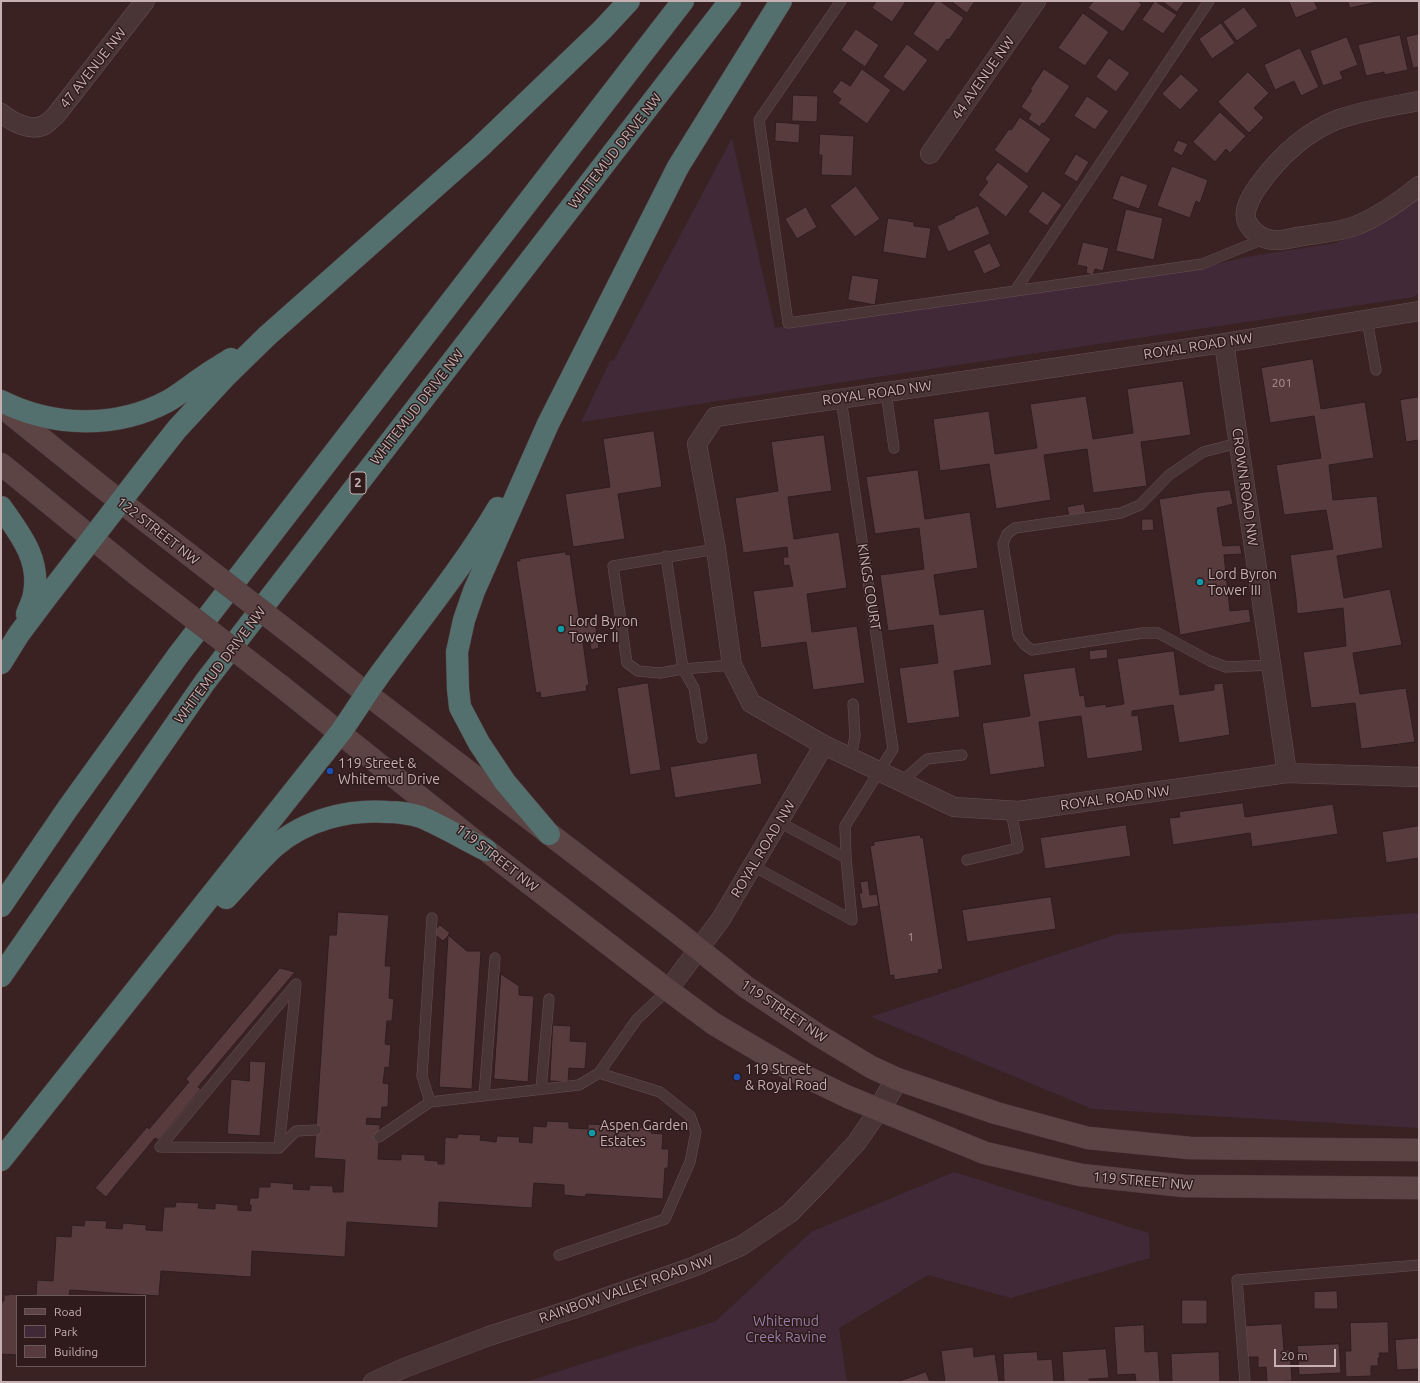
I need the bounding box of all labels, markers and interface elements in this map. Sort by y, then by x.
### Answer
street label: 47 AVENUE NW [56,24,130,112]
street label: 44 AVENUE NW [948,33,1018,123]
street label: WHITEMUD DRIVE NW [565,90,665,212]
street label: ROYAL ROAD NW [1142,329,1254,363]
street label: WHITEMUD DRIVE NW [367,346,467,468]
house number: 201 [1272,376,1292,390]
street label: ROYAL ROAD NW [821,377,933,409]
street label: CROWN ROAD NW [1228,427,1262,547]
road number: 2 [350,472,366,494]
street label: 122 STREET NW [113,493,203,569]
street label: KINGS COURT [854,543,884,631]
place label: Lord Byron Tower III [1208,566,1277,598]
marker: Lord Byron Tower III [1195,577,1205,587]
street label: WHITEMUD DRIVE NW [171,603,269,727]
place label: Lord Byron Tower II [569,613,638,646]
marker: Lord Byron Tower II [556,624,566,634]
place label: 119 Street & Whitemud Drive [338,755,440,788]
marker: 119 Street & Whitemud Drive [325,766,335,776]
street label: ROYAL ROAD NW [1059,782,1171,814]
street label: ROYAL ROAD NW [727,797,799,901]
street label: 119 STREET NW [452,820,542,896]
house number: 1 [908,930,914,944]
street label: 119 STREET NW [738,976,830,1046]
place label: 119 Street & Royal Road [745,1061,827,1094]
marker: 119 Street & Royal Road [732,1072,742,1082]
place label: Aspen Garden Estates [600,1117,688,1150]
marker: Aspen Garden Estates [587,1128,597,1138]
street label: 119 STREET NW [1092,1168,1194,1194]
street label: RAINBOW VALLEY ROAD NW [537,1251,715,1327]
legend [16,1295,146,1367]
text: Road [54,1305,82,1318]
park label: Whitemud Creek Ravine [745,1313,827,1346]
text: Park [54,1325,78,1338]
scale bar [1276,1341,1338,1367]
text: Building [54,1345,98,1358]
text: 20 m [1281,1349,1308,1362]

